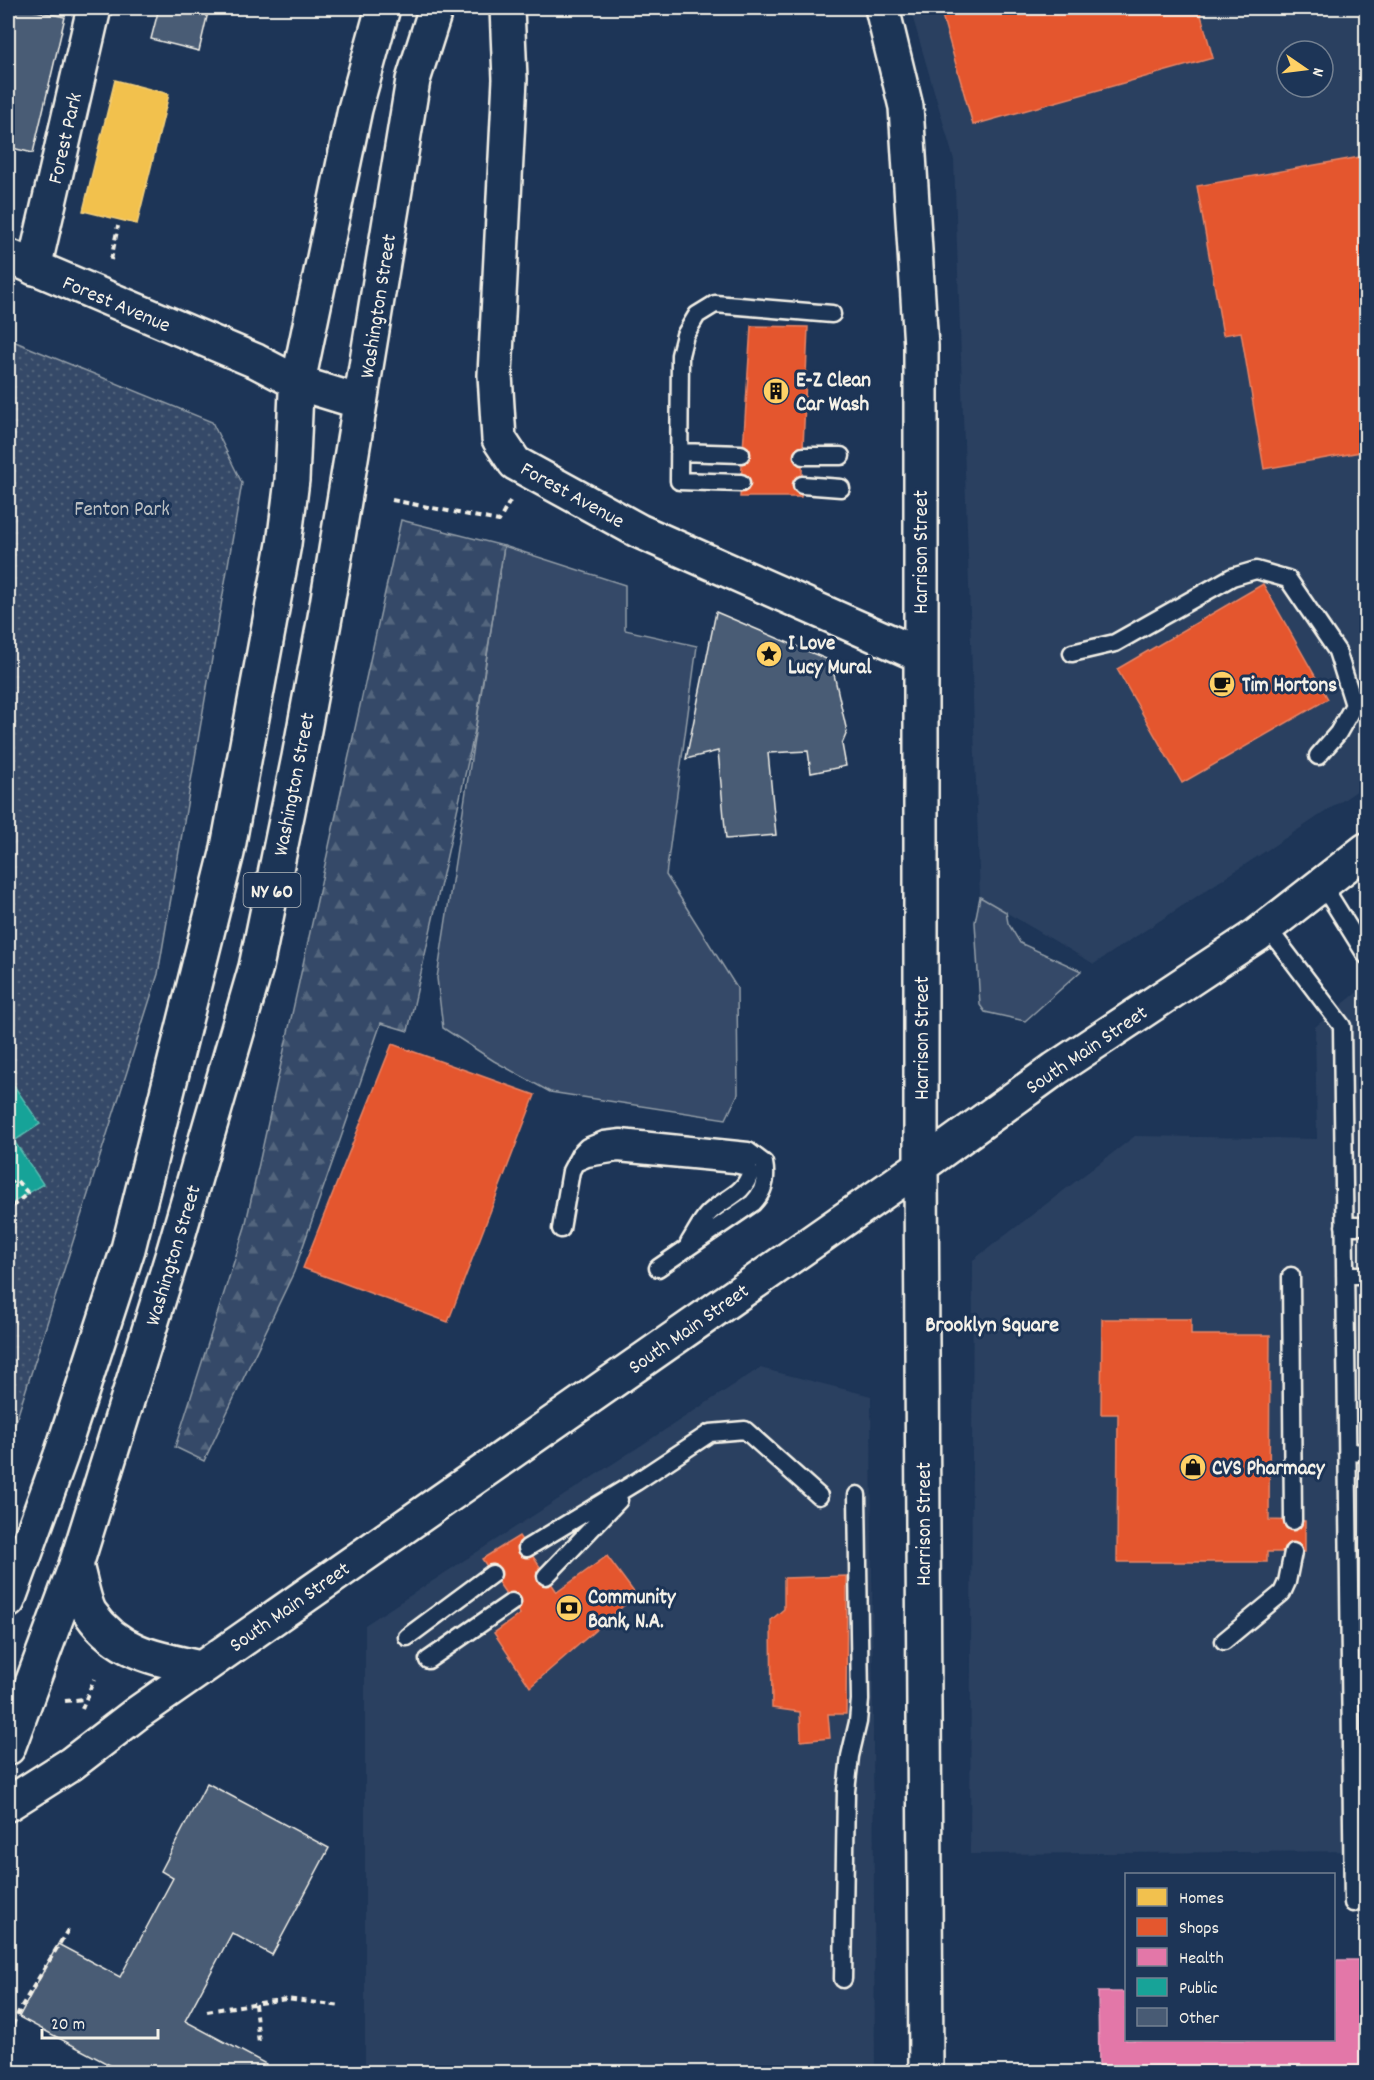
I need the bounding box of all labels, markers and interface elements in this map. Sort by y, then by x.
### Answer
north arrow [1275,39,1335,99]
text: N [1305,65,1329,79]
street label: Forest Park [42,90,92,187]
street label: Washington Street [354,232,406,381]
street label: Forest Avenue [57,270,174,342]
place label: E-Z Clean Car Wash [796,367,871,421]
building icon: E-Z Clean Car Wash [761,376,791,406]
street label: Forest Avenue [514,456,629,538]
street label: Harrison Street [908,490,938,614]
park label: Fenton Park [74,496,170,526]
place label: I Love Lucy Mural [788,630,872,684]
place icon: I Love Lucy Mural [754,639,784,669]
cafe icon: Tim Hortons [1207,669,1237,699]
place label: Tim Hortons [1242,672,1337,702]
street label: Washington Street [267,710,325,859]
road number: NY 60 [244,873,300,907]
street label: Harrison Street [909,976,939,1100]
street label: South Main Street [1021,999,1155,1103]
street label: Washington Street [139,1182,211,1330]
street label: South Main Street [623,1277,756,1383]
district label: Brooklyn Square [925,1311,1059,1342]
shop icon: CVS Pharmacy [1178,1452,1208,1482]
place label: CVS Pharmacy [1212,1455,1326,1485]
street label: Harrison Street [911,1462,941,1586]
street label: South Main Street [224,1555,357,1661]
place label: Community Bank, N.A. [588,1584,677,1638]
bank icon: Community Bank, N.A. [554,1593,584,1623]
legend [1125,1873,1335,2041]
text: Homes [1179,1887,1224,1912]
text: Shops [1179,1917,1219,1942]
text: Health [1179,1947,1224,1972]
text: Public [1179,1977,1218,2002]
scale bar [42,2002,158,2040]
text: Other [1179,2007,1219,2032]
text: 20 m [51,2013,85,2038]

